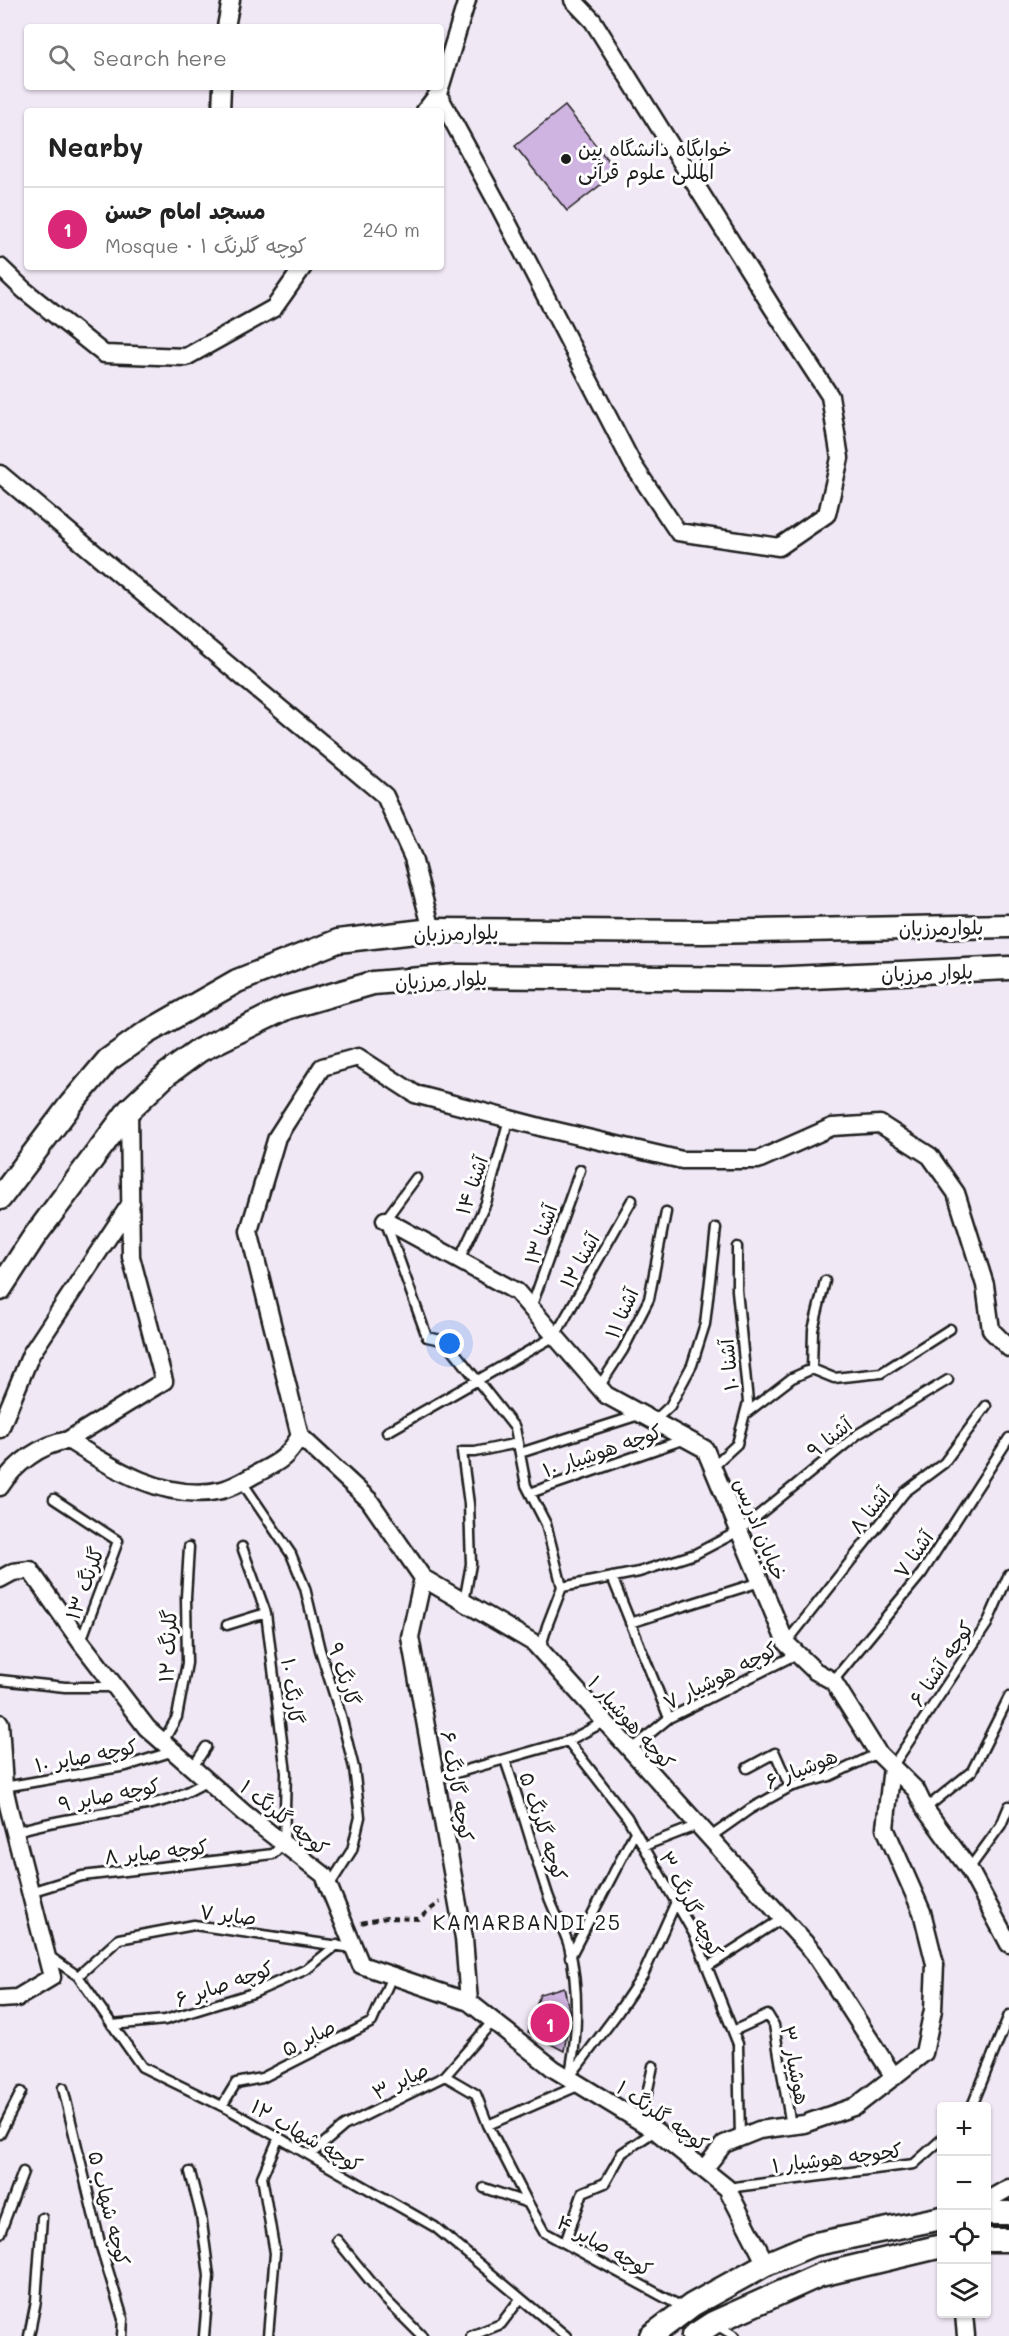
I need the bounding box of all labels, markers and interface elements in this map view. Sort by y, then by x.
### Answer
search box [24,24,444,90]
icon: search [45,41,78,74]
text: Search here [93,43,227,72]
text: Nearby [48,130,143,164]
place label: خوابگاه دانشگاه بین المللی علوم قرآنی [578,135,732,188]
marker: خوابگاه دانشگاه بین المللی علوم قرآنی [559,152,573,166]
text: مسجد امام حسن [105,196,265,225]
text: 1 [63,216,72,242]
text: 240 m [362,216,420,242]
text: Mosque · کوچه گلرنگ ۱ [105,232,307,258]
street label: بلوارمرزبان [898,913,984,941]
street label: بلوارمرزبان [413,918,499,946]
street label: بلوار مرزبان [880,957,974,987]
street label: بلوار مرزبان [394,964,488,994]
street label: آشنا ۱۴ [449,1151,493,1218]
street label: آشنا ۱۳ [518,1199,563,1267]
street label: آشنا ۱۲ [553,1227,605,1292]
street label: آشنا ۱۱ [598,1283,644,1342]
your location [435,1329,464,1358]
street label: آشنا ۱۰ [712,1337,744,1392]
street label: آشنا ۹ [801,1410,858,1463]
street label: کوچه هوشیار ۱۰ [539,1417,665,1483]
street label: خیابان ادریس [729,1474,793,1584]
street label: آشنا ۸ [843,1481,896,1539]
street label: آشنا ۷ [887,1524,939,1583]
street label: گلرنگ ۱۳ [59,1543,109,1623]
street label: گلرنگ ۱۲ [152,1609,182,1683]
street label: کوچه آشنا ۶ [903,1615,980,1711]
street label: کوچه هوشیار ۷ [658,1635,782,1716]
street label: گارنگ ۹ [323,1639,367,1709]
street label: گارنگ ۱۰ [276,1656,310,1726]
street label: کوچه هوشیار ۱ [582,1669,681,1775]
street label: کوچه گارنگ ۶ [435,1729,481,1844]
street label: کوچه صابر ۱۰ [32,1732,140,1779]
street label: هوشیار ۶ [761,1742,841,1794]
street label: کوچه گلرنگ ۵ [513,1768,574,1884]
street label: کوچه صابر ۹ [56,1771,162,1818]
street label: کوچه گلرنگ ۱ [235,1773,335,1861]
street label: کوچه صابر ۸ [103,1833,209,1870]
street label: کوچه گلرنگ ۳ [653,1847,730,1962]
street label: صابر ۷ [198,1898,258,1930]
district label: KAMARBANDI 25 [433,1908,621,1935]
street label: کوچه صابر ۶ [171,1954,277,2013]
pin: 1 [530,2000,570,2046]
street label: صابر ۵ [277,2013,339,2061]
street label: هوشیار ۳ [776,2023,816,2107]
street label: صابر ۳ [368,2055,432,2105]
street label: کوچه گلرنگ ۱ [611,2074,714,2157]
street label: کوچه شهاب ۱۲ [246,2093,367,2178]
map controls [937,2102,991,2318]
button: + [937,2102,991,2156]
street label: کحوچه هوشیار ۱ [770,2136,904,2179]
street label: کوچه شهاب ۵ [82,2148,137,2268]
button: − [937,2156,991,2210]
street label: کوچه صابر ۴ [552,2208,657,2283]
button: locate [937,2210,991,2264]
button: layers [937,2264,991,2318]

